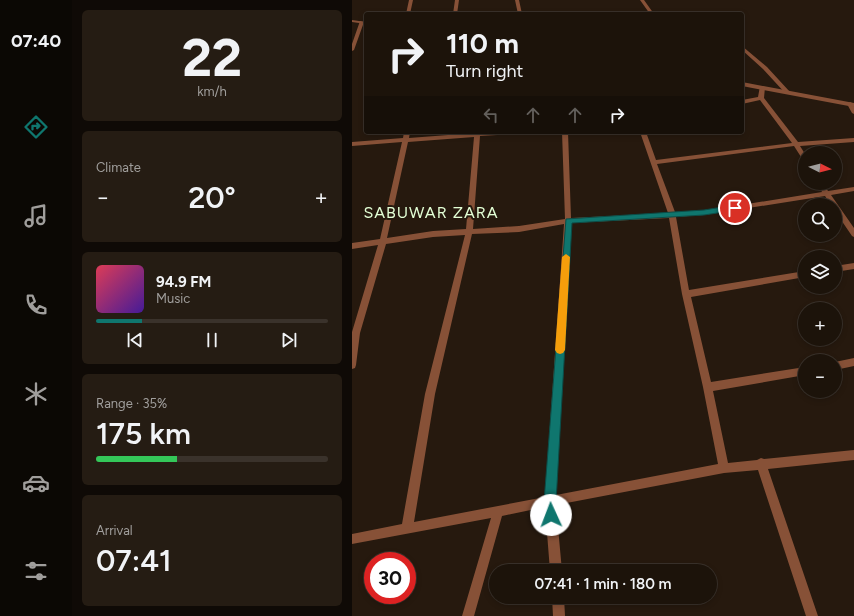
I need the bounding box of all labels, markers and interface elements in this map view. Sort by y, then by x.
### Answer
text: 110 m [446,26,519,60]
text: 22 [182,27,242,89]
icon: right [380,28,432,80]
text: 07:40 [11,30,61,52]
text: Turn right [446,60,523,82]
text: km/h [197,84,227,99]
icon: left [480,104,502,126]
icon: ahead [522,104,544,126]
icon: ahead [564,104,586,126]
icon: right [606,104,628,126]
icon: directions [22,113,50,141]
north arrow [798,146,842,190]
map controls [798,146,842,398]
text: Climate [96,160,141,175]
text: 20° [188,179,236,216]
text: − [96,184,110,211]
text: + [314,184,328,211]
pin [718,191,752,225]
icon: arrive [724,197,746,219]
button: search [798,198,842,242]
icon: music [22,202,50,230]
district label: SABUWAR ZARA [363,203,499,222]
button: layers [798,250,842,294]
text: 94.9 FM [156,273,211,291]
icon: phone [22,291,50,319]
text: Music [156,291,190,306]
button: + [798,302,842,346]
icon: previous [124,329,146,351]
icon: pause [201,329,223,351]
icon: next [278,329,300,351]
button: − [798,354,842,398]
icon: climate [22,380,50,408]
text: Range · 35% [96,396,167,411]
text: 175 km [96,415,191,452]
icon: car [22,469,50,497]
position arrow [530,494,572,536]
text: Arrival [96,523,133,538]
text: 07:41 [96,542,172,579]
speed limit sign: 30 [364,552,416,604]
icon: filters [22,557,50,585]
text: 07:41 · 1 min · 180 m [535,575,671,593]

